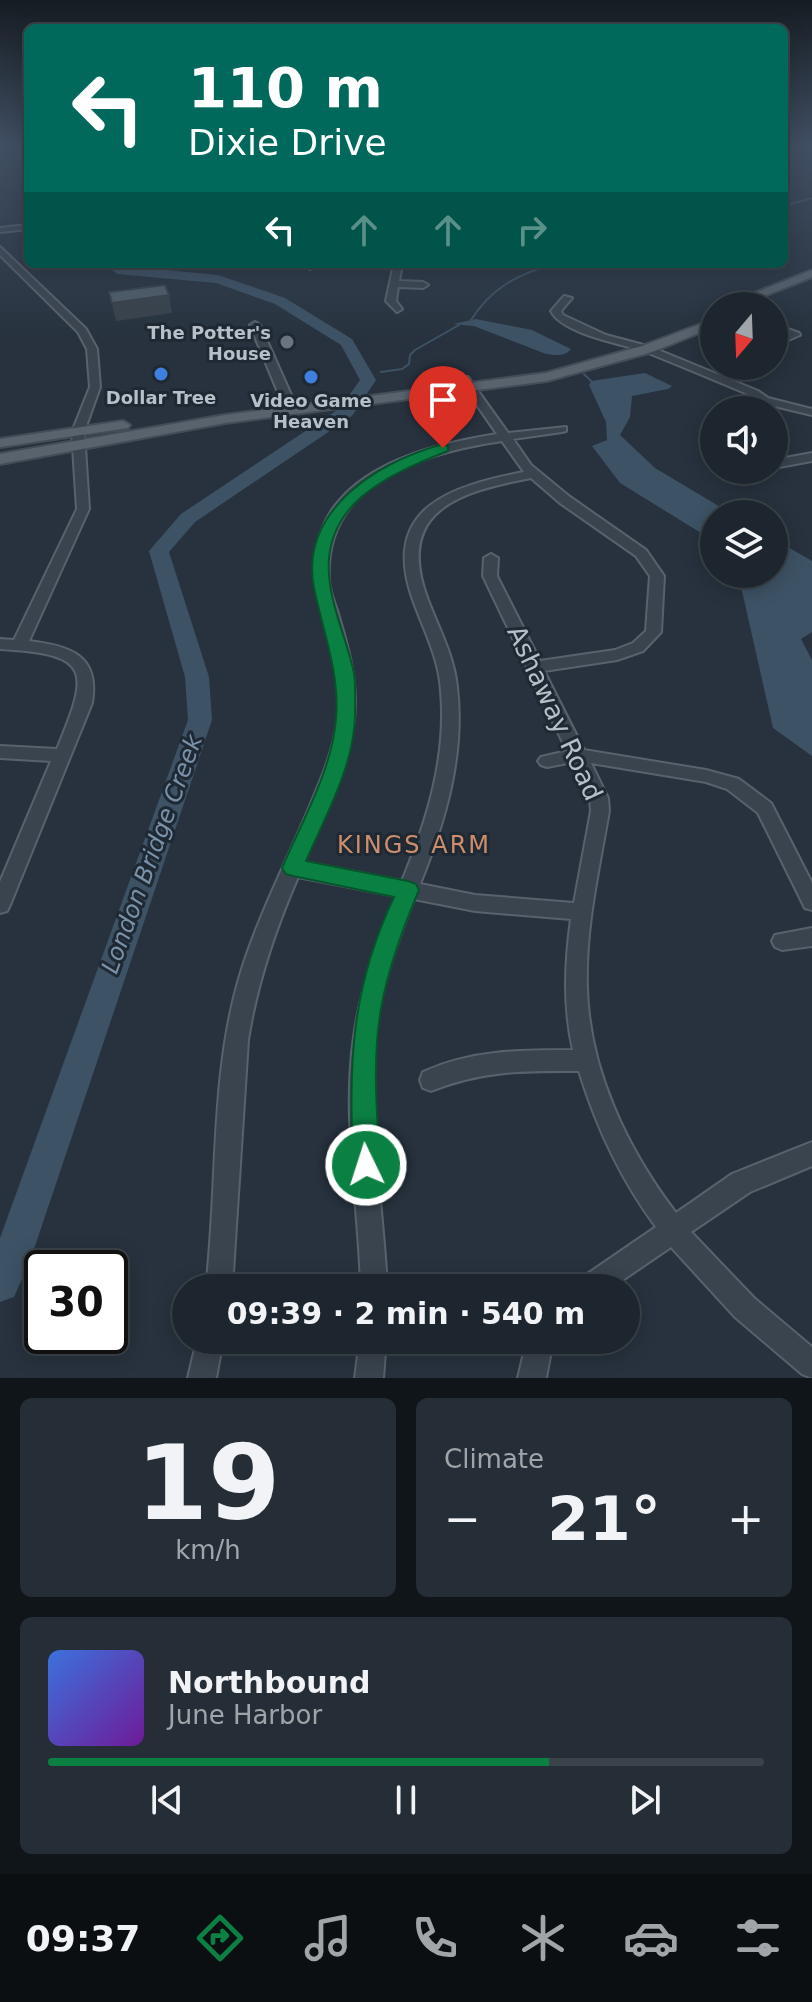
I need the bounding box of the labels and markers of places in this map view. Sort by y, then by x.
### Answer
place label: The Potter's House [147,322,271,364]
marker: The Potter's House [278,333,296,351]
marker: Dollar Tree [152,365,170,383]
pin [409,366,477,448]
marker: Video Game Heaven [302,368,320,386]
place label: Dollar Tree [106,387,216,408]
place label: Video Game Heaven [250,390,372,432]

